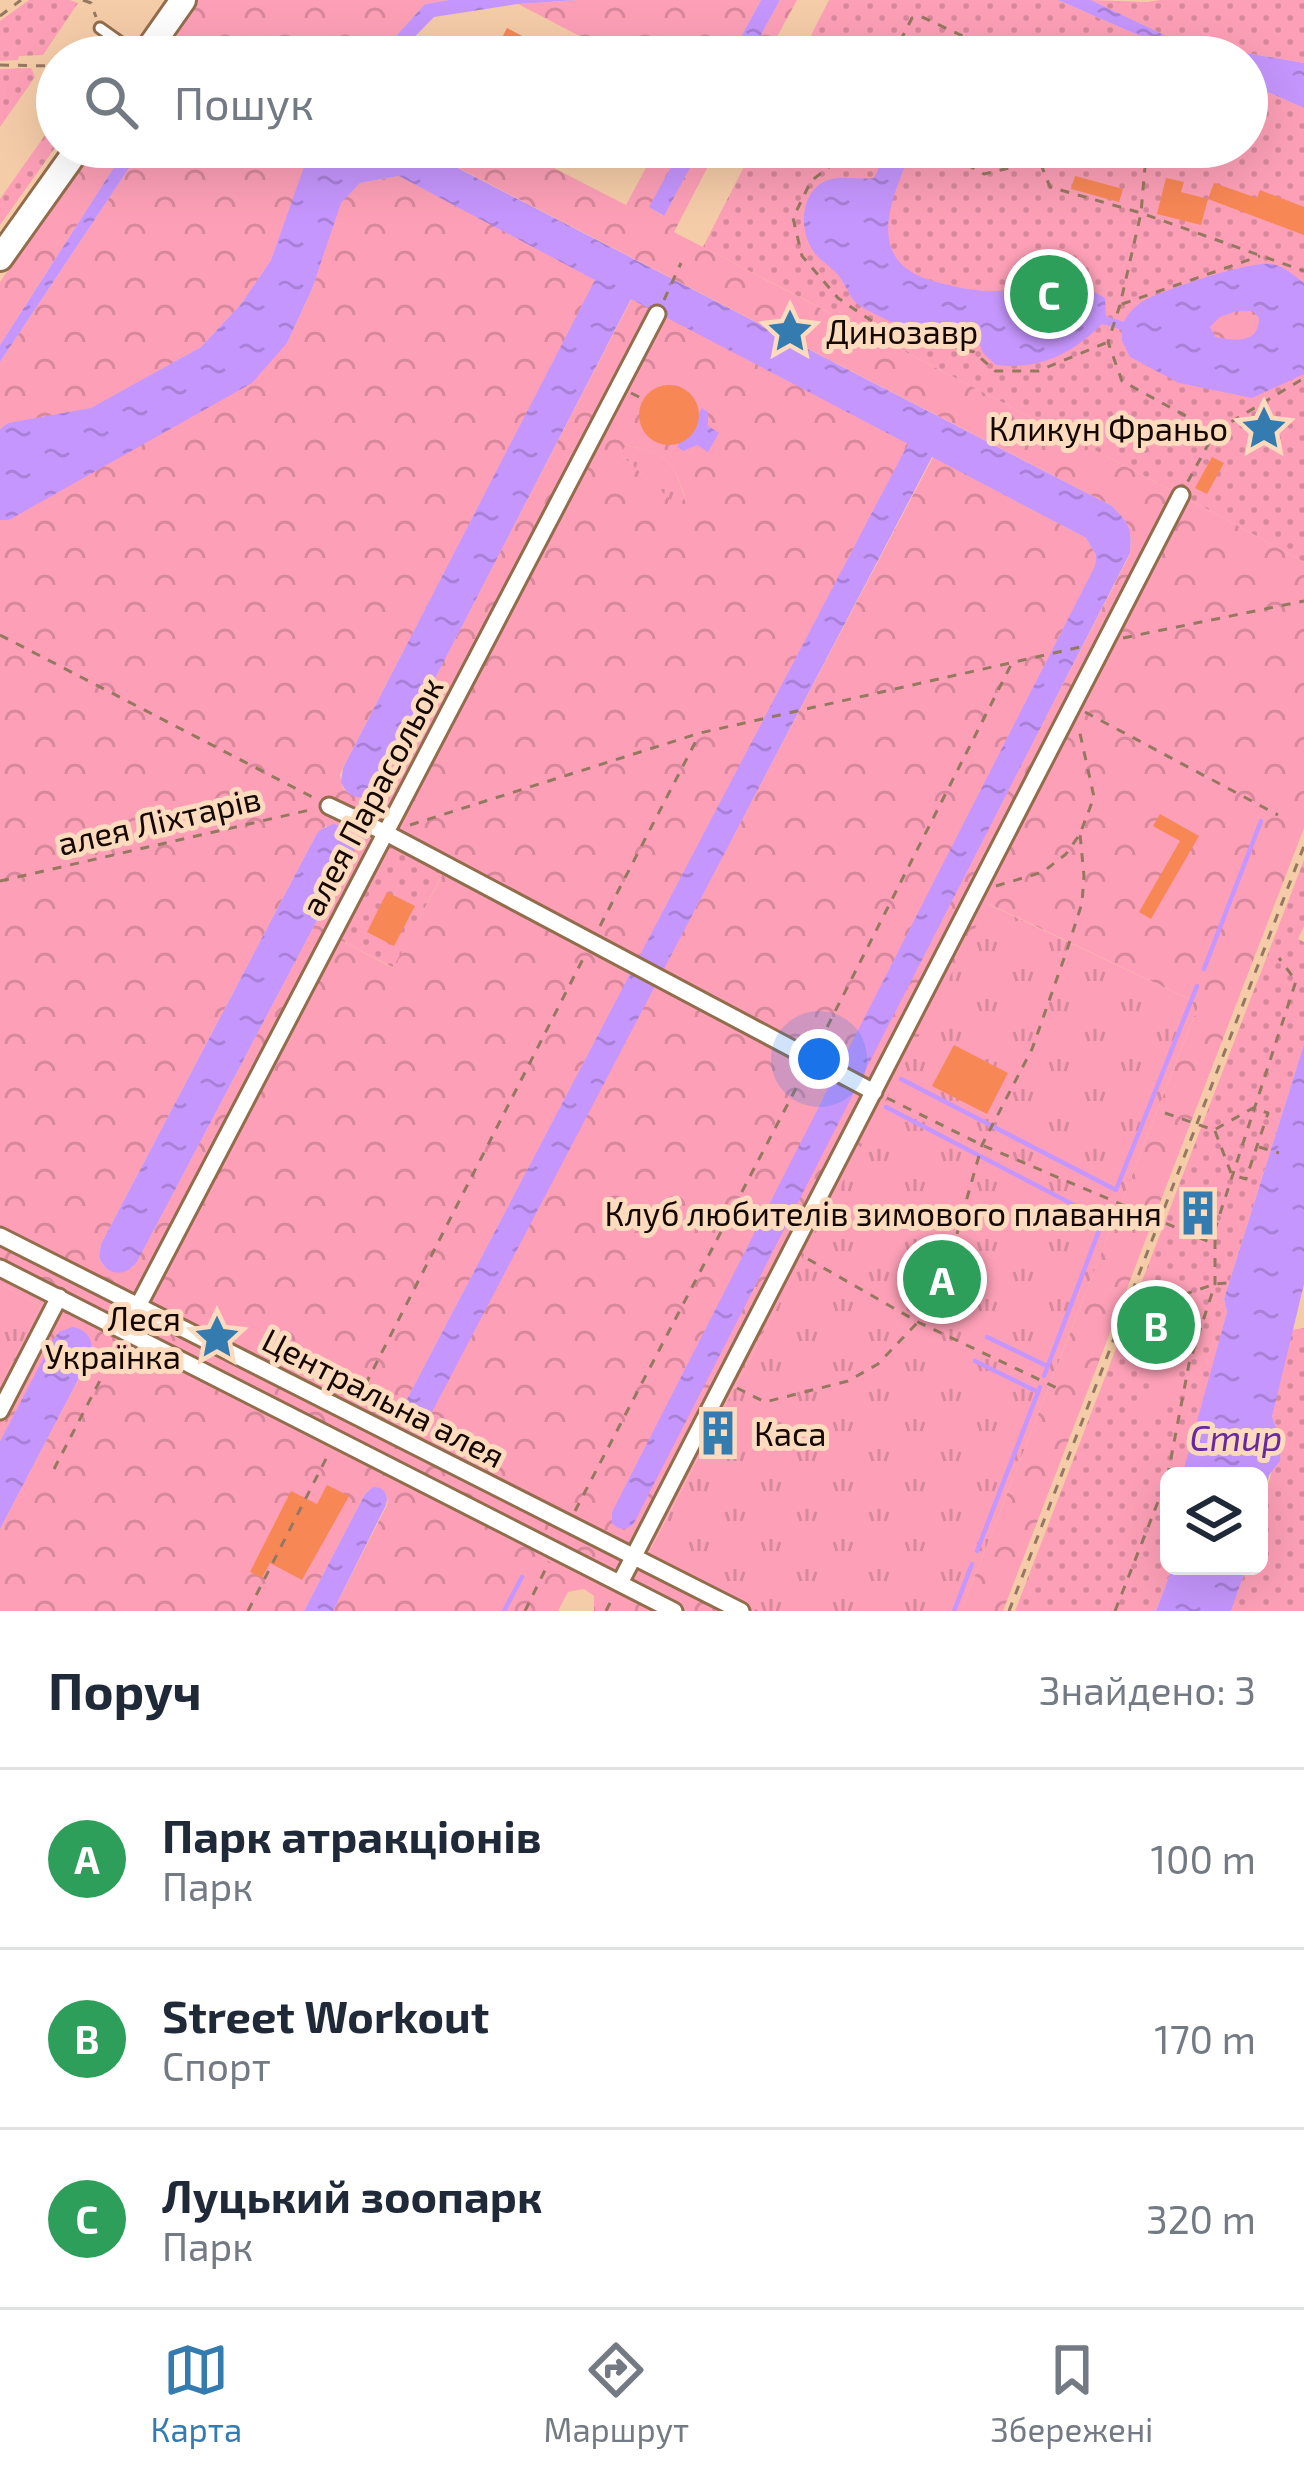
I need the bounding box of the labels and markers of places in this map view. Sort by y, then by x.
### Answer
pin: C [1010,249,1088,339]
place icon: Динозавр [765,306,815,356]
place label: Динозавр [826,311,978,351]
place icon: Кликун Франьо [1239,403,1289,453]
place label: Кликун Франьо [989,408,1228,449]
building icon: Клуб любителів зимового плавання [1173,1188,1223,1238]
place label: Клуб любителів зимового плавання [605,1193,1162,1234]
pin: A [903,1234,981,1324]
pin: B [1117,1280,1195,1370]
place label: Леся Українка [45,1298,181,1376]
place icon: Леся Українка [192,1312,242,1362]
building icon: Каса [693,1408,743,1458]
place label: Каса [754,1413,826,1453]

